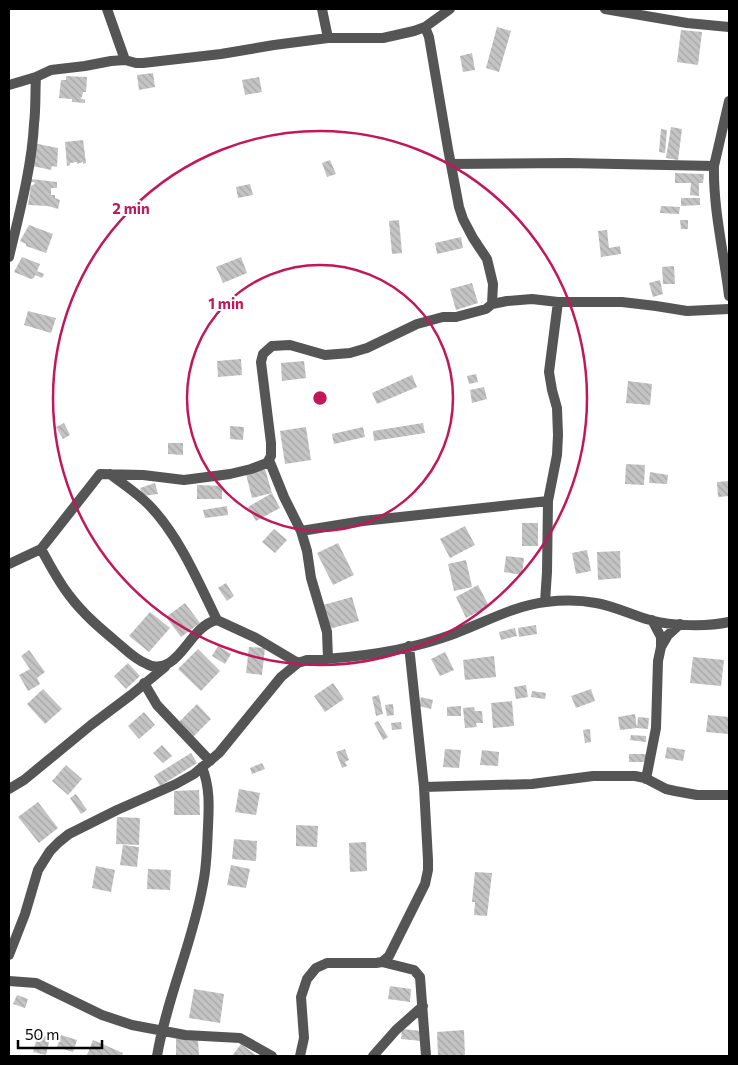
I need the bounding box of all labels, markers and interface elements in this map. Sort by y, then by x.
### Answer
text: 2 min [112,199,150,217]
text: 1 min [208,294,244,312]
centre of rings [311,389,329,407]
scale bar [18,1018,101,1050]
text: 50 m [25,1025,59,1043]

